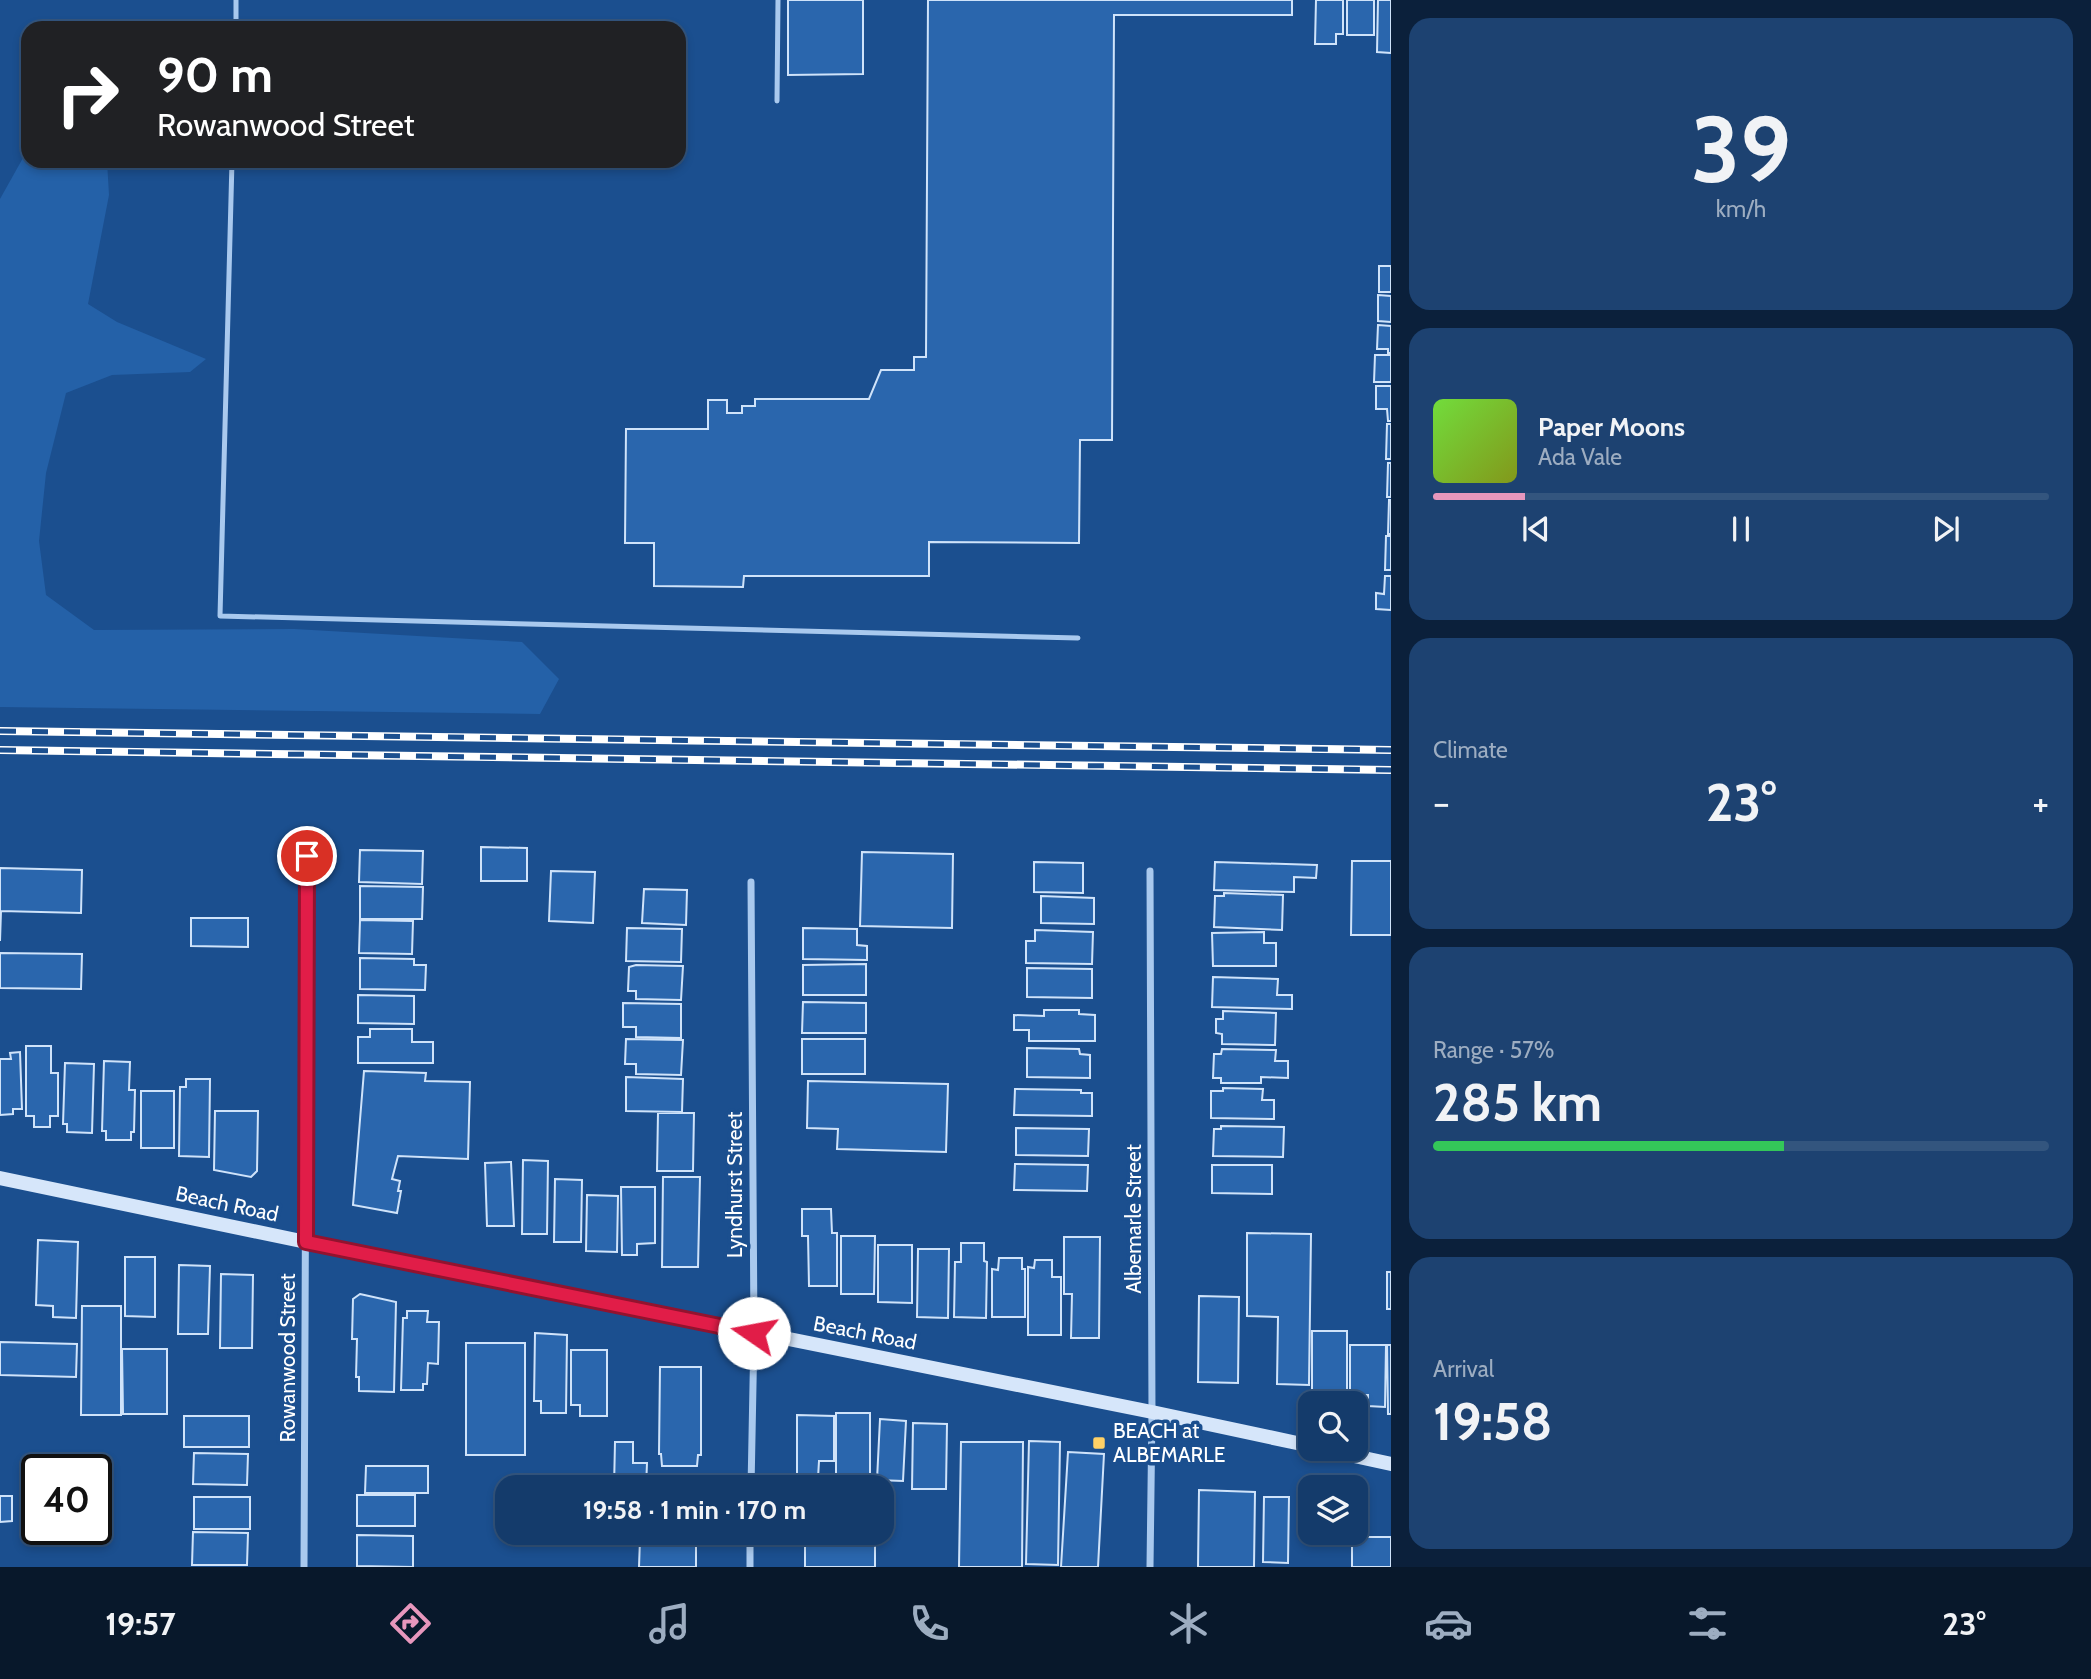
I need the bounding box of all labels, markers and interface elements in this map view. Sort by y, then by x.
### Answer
text: 90 m [157,45,273,104]
icon: right [42,49,133,140]
text: 39 [1691,94,1791,205]
text: Rowanwood Street [157,105,415,144]
text: km/h [1716,195,1766,223]
text: Paper Moons [1538,411,1685,443]
text: Ada Vale [1538,443,1622,471]
icon: previous [1517,510,1555,548]
icon: pause [1722,510,1760,548]
icon: next [1927,510,1965,548]
text: Climate [1433,736,1508,764]
text: 23° [1706,771,1776,834]
text: − [1433,779,1450,826]
text: + [2032,779,2049,826]
pin [277,826,337,886]
icon: arrive [288,837,326,875]
text: Range · 57% [1433,1036,1554,1064]
text: 285 km [1433,1071,1602,1134]
street label: Lyndhurst Street [722,1112,747,1258]
street label: Albemarle Street [1121,1144,1146,1294]
street label: Beach Road [173,1180,281,1227]
street label: Rowanwood Street [275,1273,300,1443]
position arrow [717,1296,791,1370]
street label: Beach Road [811,1310,919,1355]
text: Arrival [1433,1355,1494,1383]
text: 19:58 [1433,1390,1552,1453]
map controls [1298,1391,1368,1545]
button: search [1298,1391,1368,1461]
place label: BEACH at ALBEMARLE [1113,1418,1225,1467]
marker: BEACH at ALBEMARLE [1091,1435,1107,1451]
speed limit sign: 40 [21,1454,112,1545]
button: layers [1298,1475,1368,1545]
text: 19:58 · 1 min · 170 m [583,1494,806,1526]
icon: directions [386,1599,435,1648]
icon: music [645,1599,694,1648]
icon: phone [905,1599,954,1648]
icon: climate [1164,1599,1213,1648]
icon: car [1424,1599,1473,1648]
icon: filters [1683,1599,1732,1648]
text: 19:57 [105,1604,176,1643]
text: 23° [1942,1604,1986,1643]

